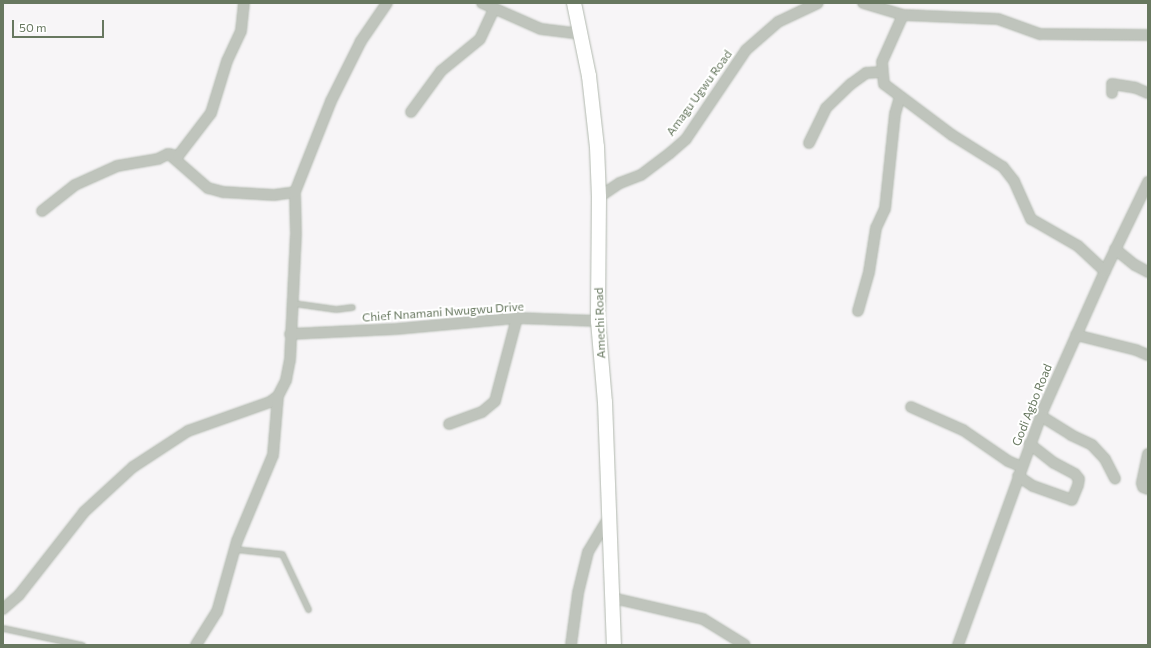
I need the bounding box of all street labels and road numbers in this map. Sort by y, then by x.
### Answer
street label: Amagu Ugwu Road [663,47,735,139]
street label: Amechi Road [592,287,608,359]
street label: Chief Nnamani Nwugwu Drive [362,299,524,325]
street label: Godi Agbo Road [1009,362,1055,448]

